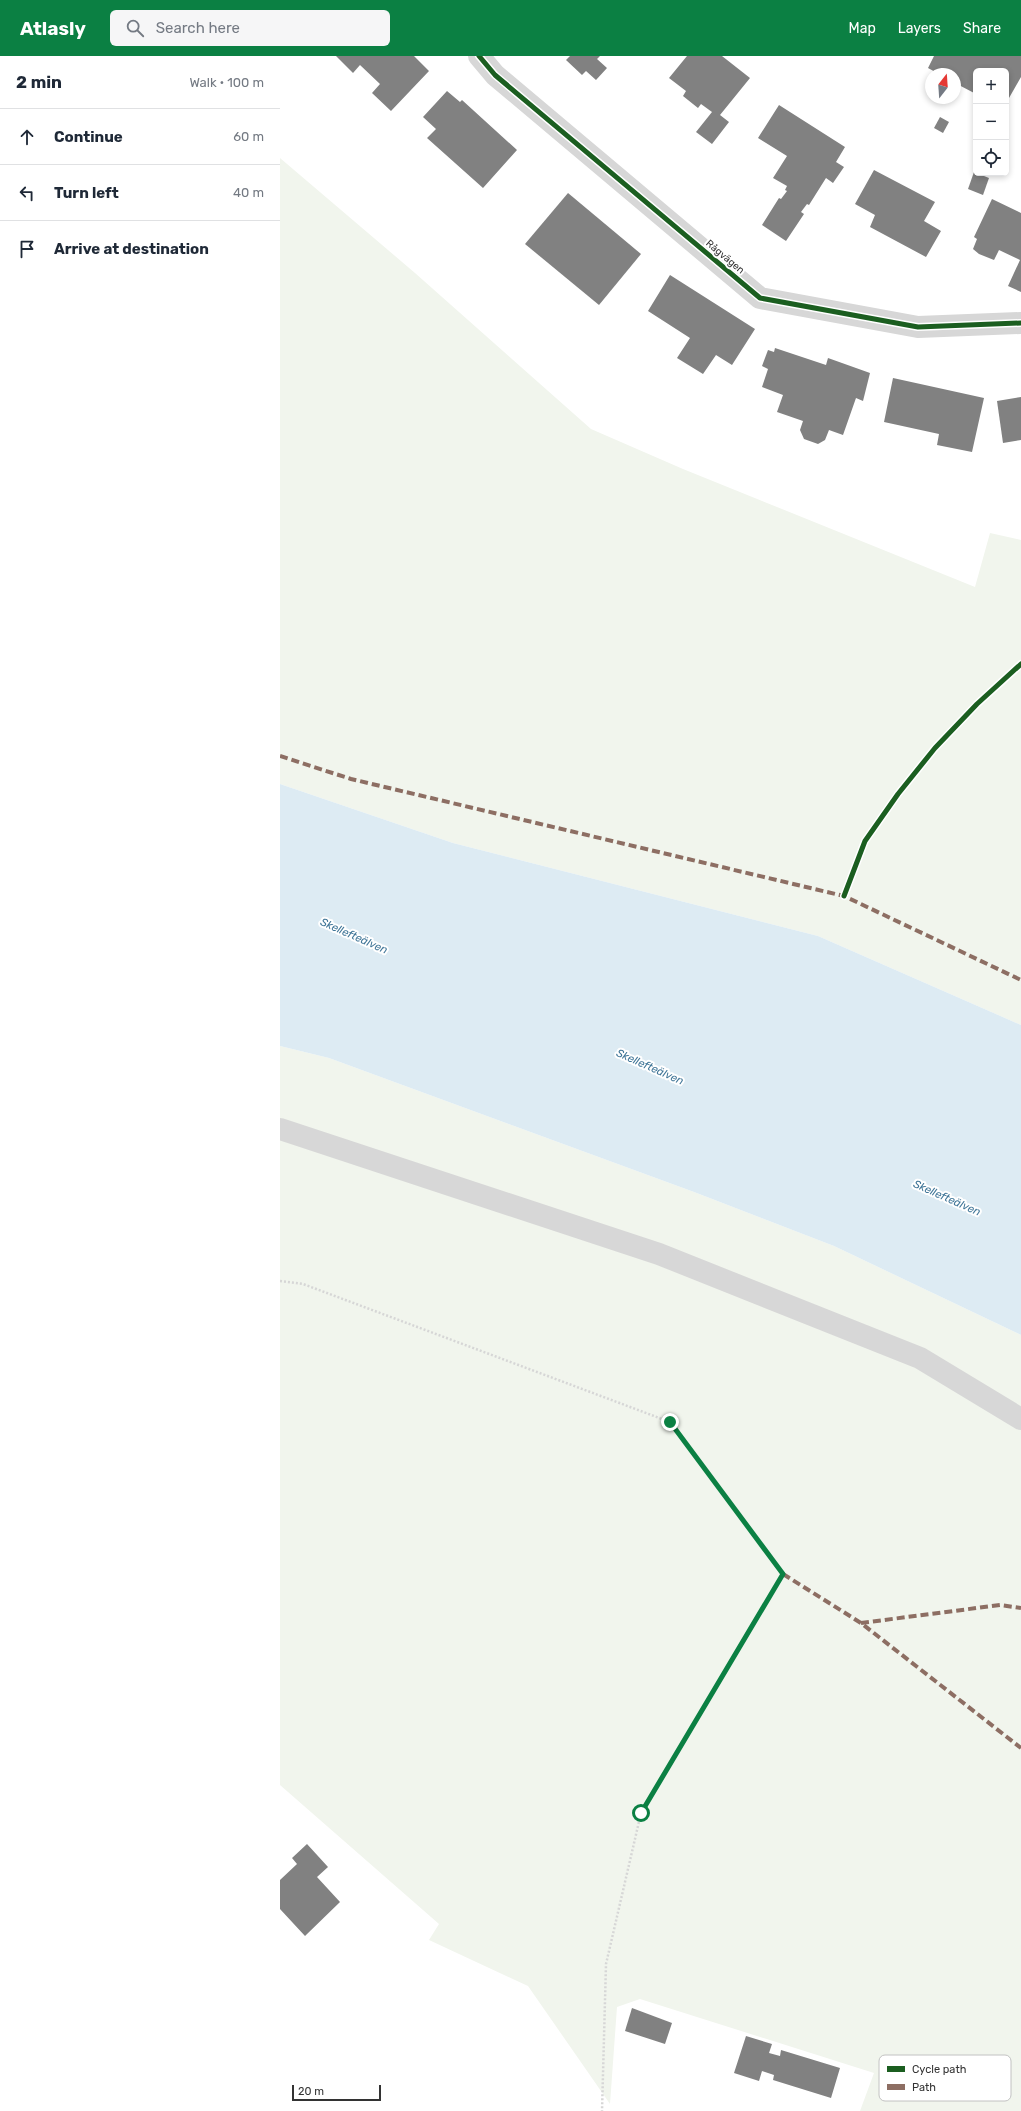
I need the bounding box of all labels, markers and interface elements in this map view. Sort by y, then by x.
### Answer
search box [110,10,390,46]
text: Atlasly [20,17,86,40]
icon: search [124,17,146,39]
text: Search here [156,19,240,37]
text: Map [849,20,876,37]
text: Layers [898,20,941,37]
text: Share [963,20,1001,37]
north arrow [925,68,961,104]
map controls [973,68,1009,176]
button: + [973,68,1009,104]
text: 2 min [16,72,62,92]
text: Walk · 100 m [189,75,264,90]
button: − [973,104,1009,140]
icon: ahead [16,126,38,148]
text: Continue [54,128,123,146]
text: 60 m [233,129,264,144]
button: locate [973,140,1009,176]
icon: left [16,182,38,204]
text: Turn left [54,184,119,202]
text: 40 m [233,185,264,200]
street label: Rågvägen [703,237,747,277]
icon: arrive [16,238,38,260]
text: Arrive at destination [54,240,209,258]
water label: Skellefteälven [318,915,390,957]
water label: Skellefteälven [614,1046,686,1088]
water label: Skellefteälven [911,1177,983,1219]
route end [661,1413,679,1431]
route start [632,1804,650,1822]
legend [879,2055,1011,2101]
text: Cycle path [912,2063,966,2076]
text: Path [912,2081,936,2094]
scale bar [292,2083,381,2102]
text: 20 m [298,2085,324,2098]

